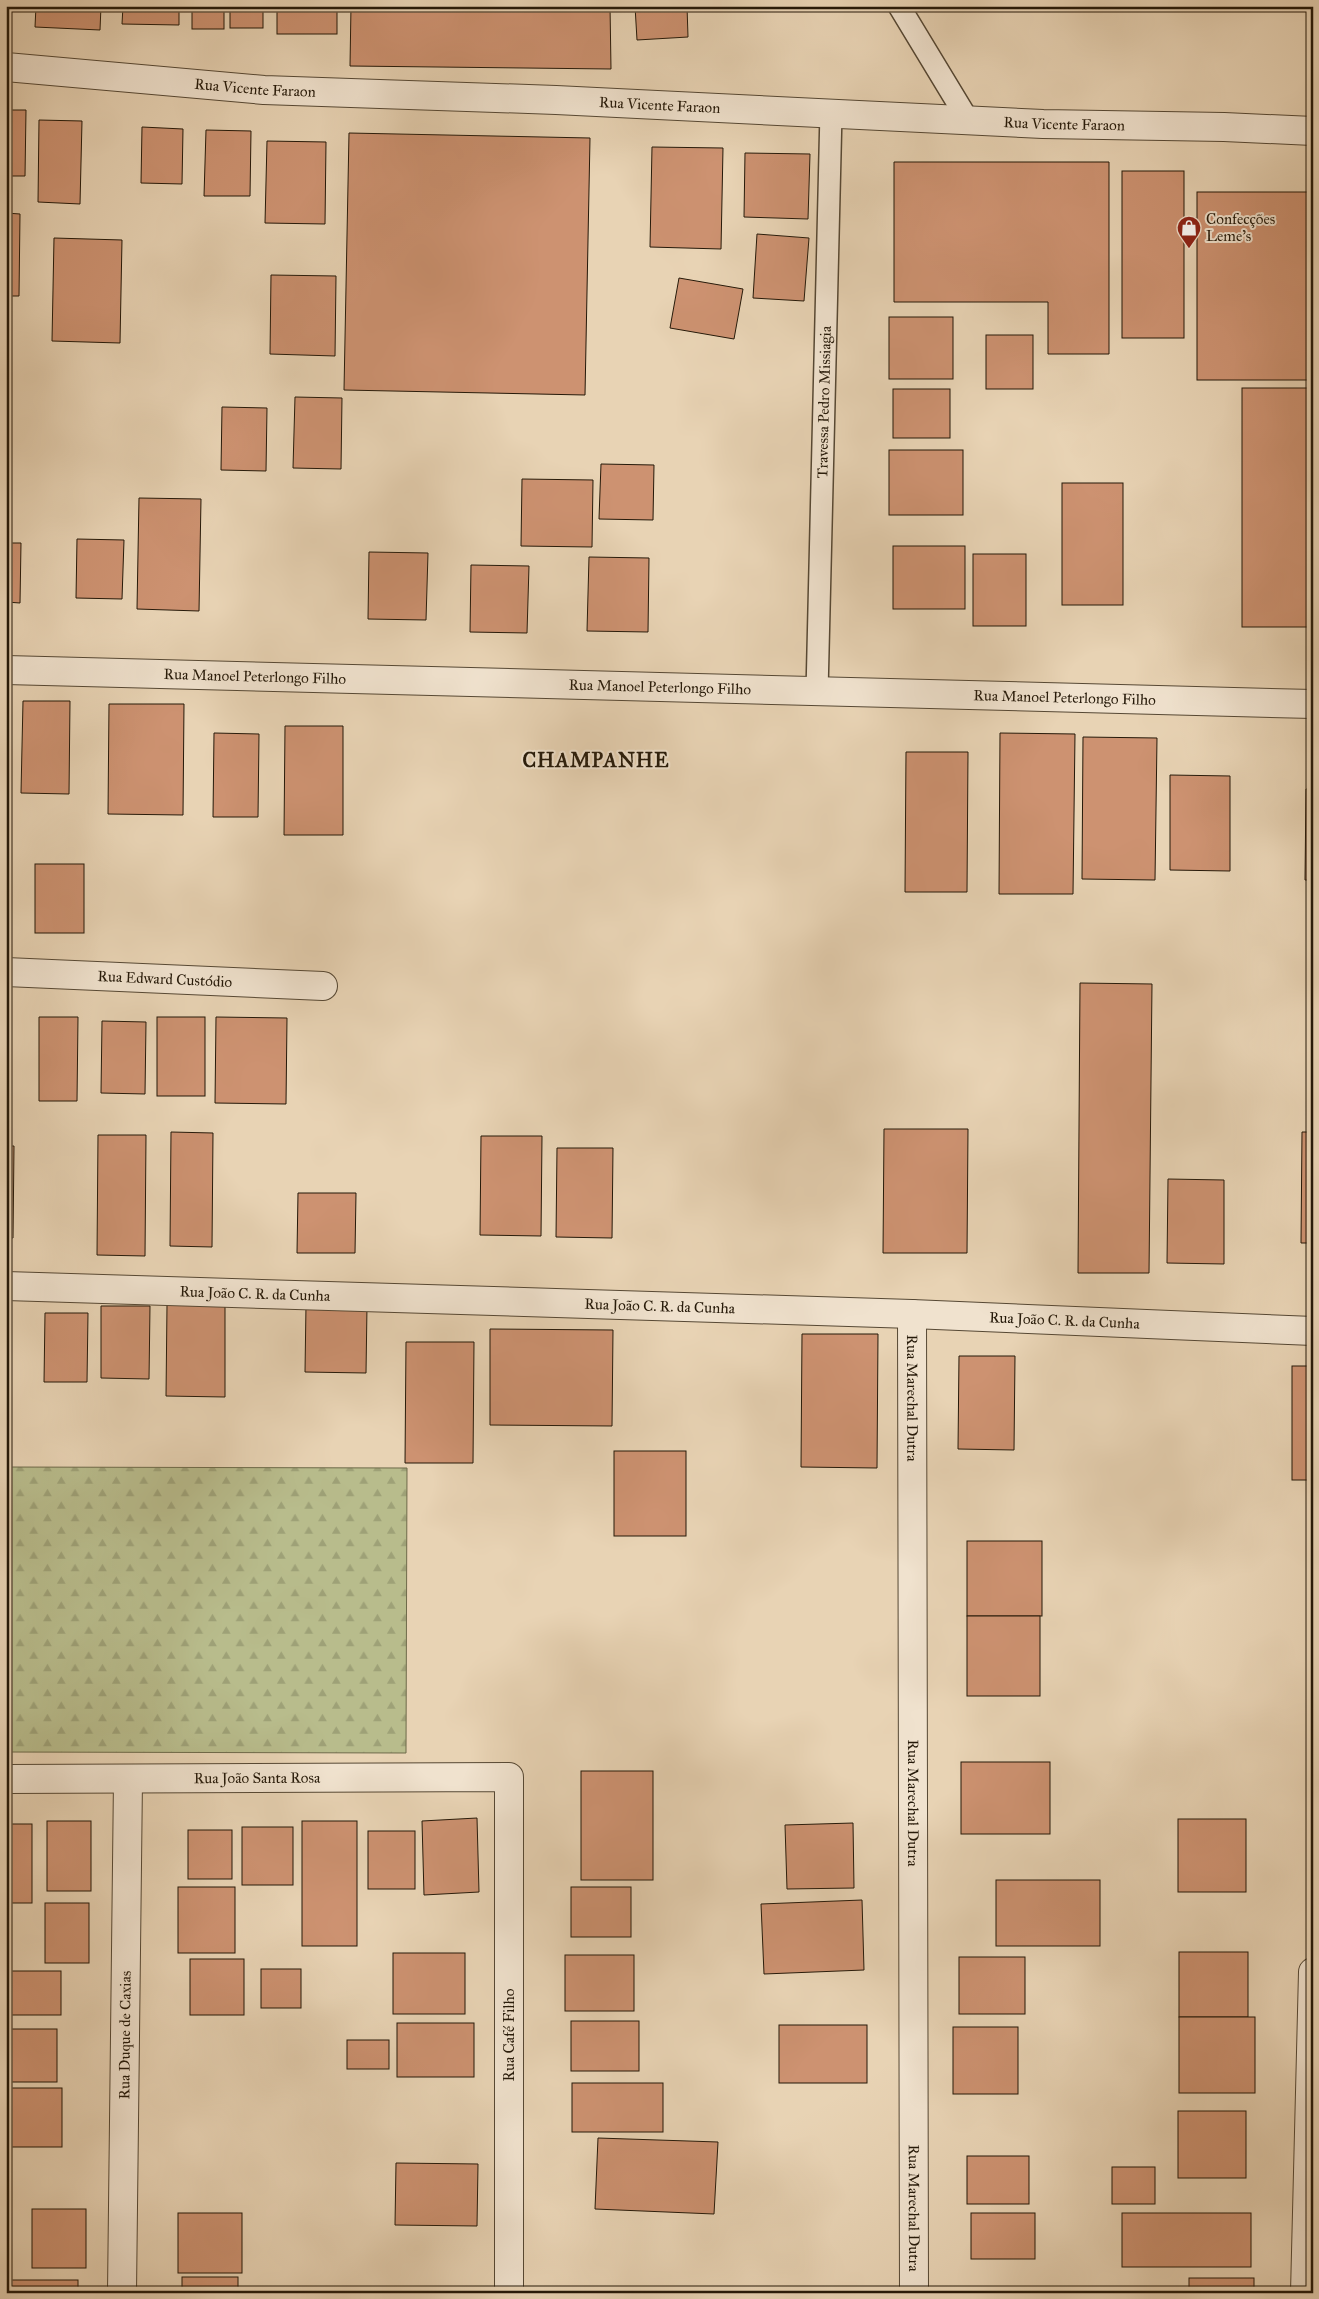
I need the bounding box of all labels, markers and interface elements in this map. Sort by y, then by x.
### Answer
street label: Rua Vicente Faraon [194,75,316,101]
street label: Rua Vicente Faraon [599,93,721,117]
street label: Rua Vicente Faraon [1003,113,1125,134]
place label: Confecções Leme's [1206,210,1275,245]
shop icon: Confecções Leme's [1176,215,1202,249]
street label: Travessa Pedro Missiagia [813,325,835,479]
street label: Rua Manoel Peterlongo Filho [163,665,347,688]
street label: Rua Manoel Peterlongo Filho [568,676,752,698]
street label: Rua Manoel Peterlongo Filho [973,686,1156,709]
district label: CHAMPANHE [522,748,670,772]
street label: Rua Edward Custódio [97,967,233,991]
street label: Rua João C. R. da Cunha [179,1282,331,1305]
street label: Rua João C. R. da Cunha [584,1295,736,1318]
street label: Rua João C. R. da Cunha [989,1308,1141,1333]
street label: Rua Marechal Dutra [903,1334,921,1462]
street label: Rua Marechal Dutra [904,1739,922,1867]
street label: Rua João Santa Rosa [194,1769,321,1788]
street label: Rua Duque de Caxias [115,1971,135,2100]
street label: Rua Café Filho [500,1988,518,2081]
street label: Rua Marechal Dutra [905,2144,923,2272]

